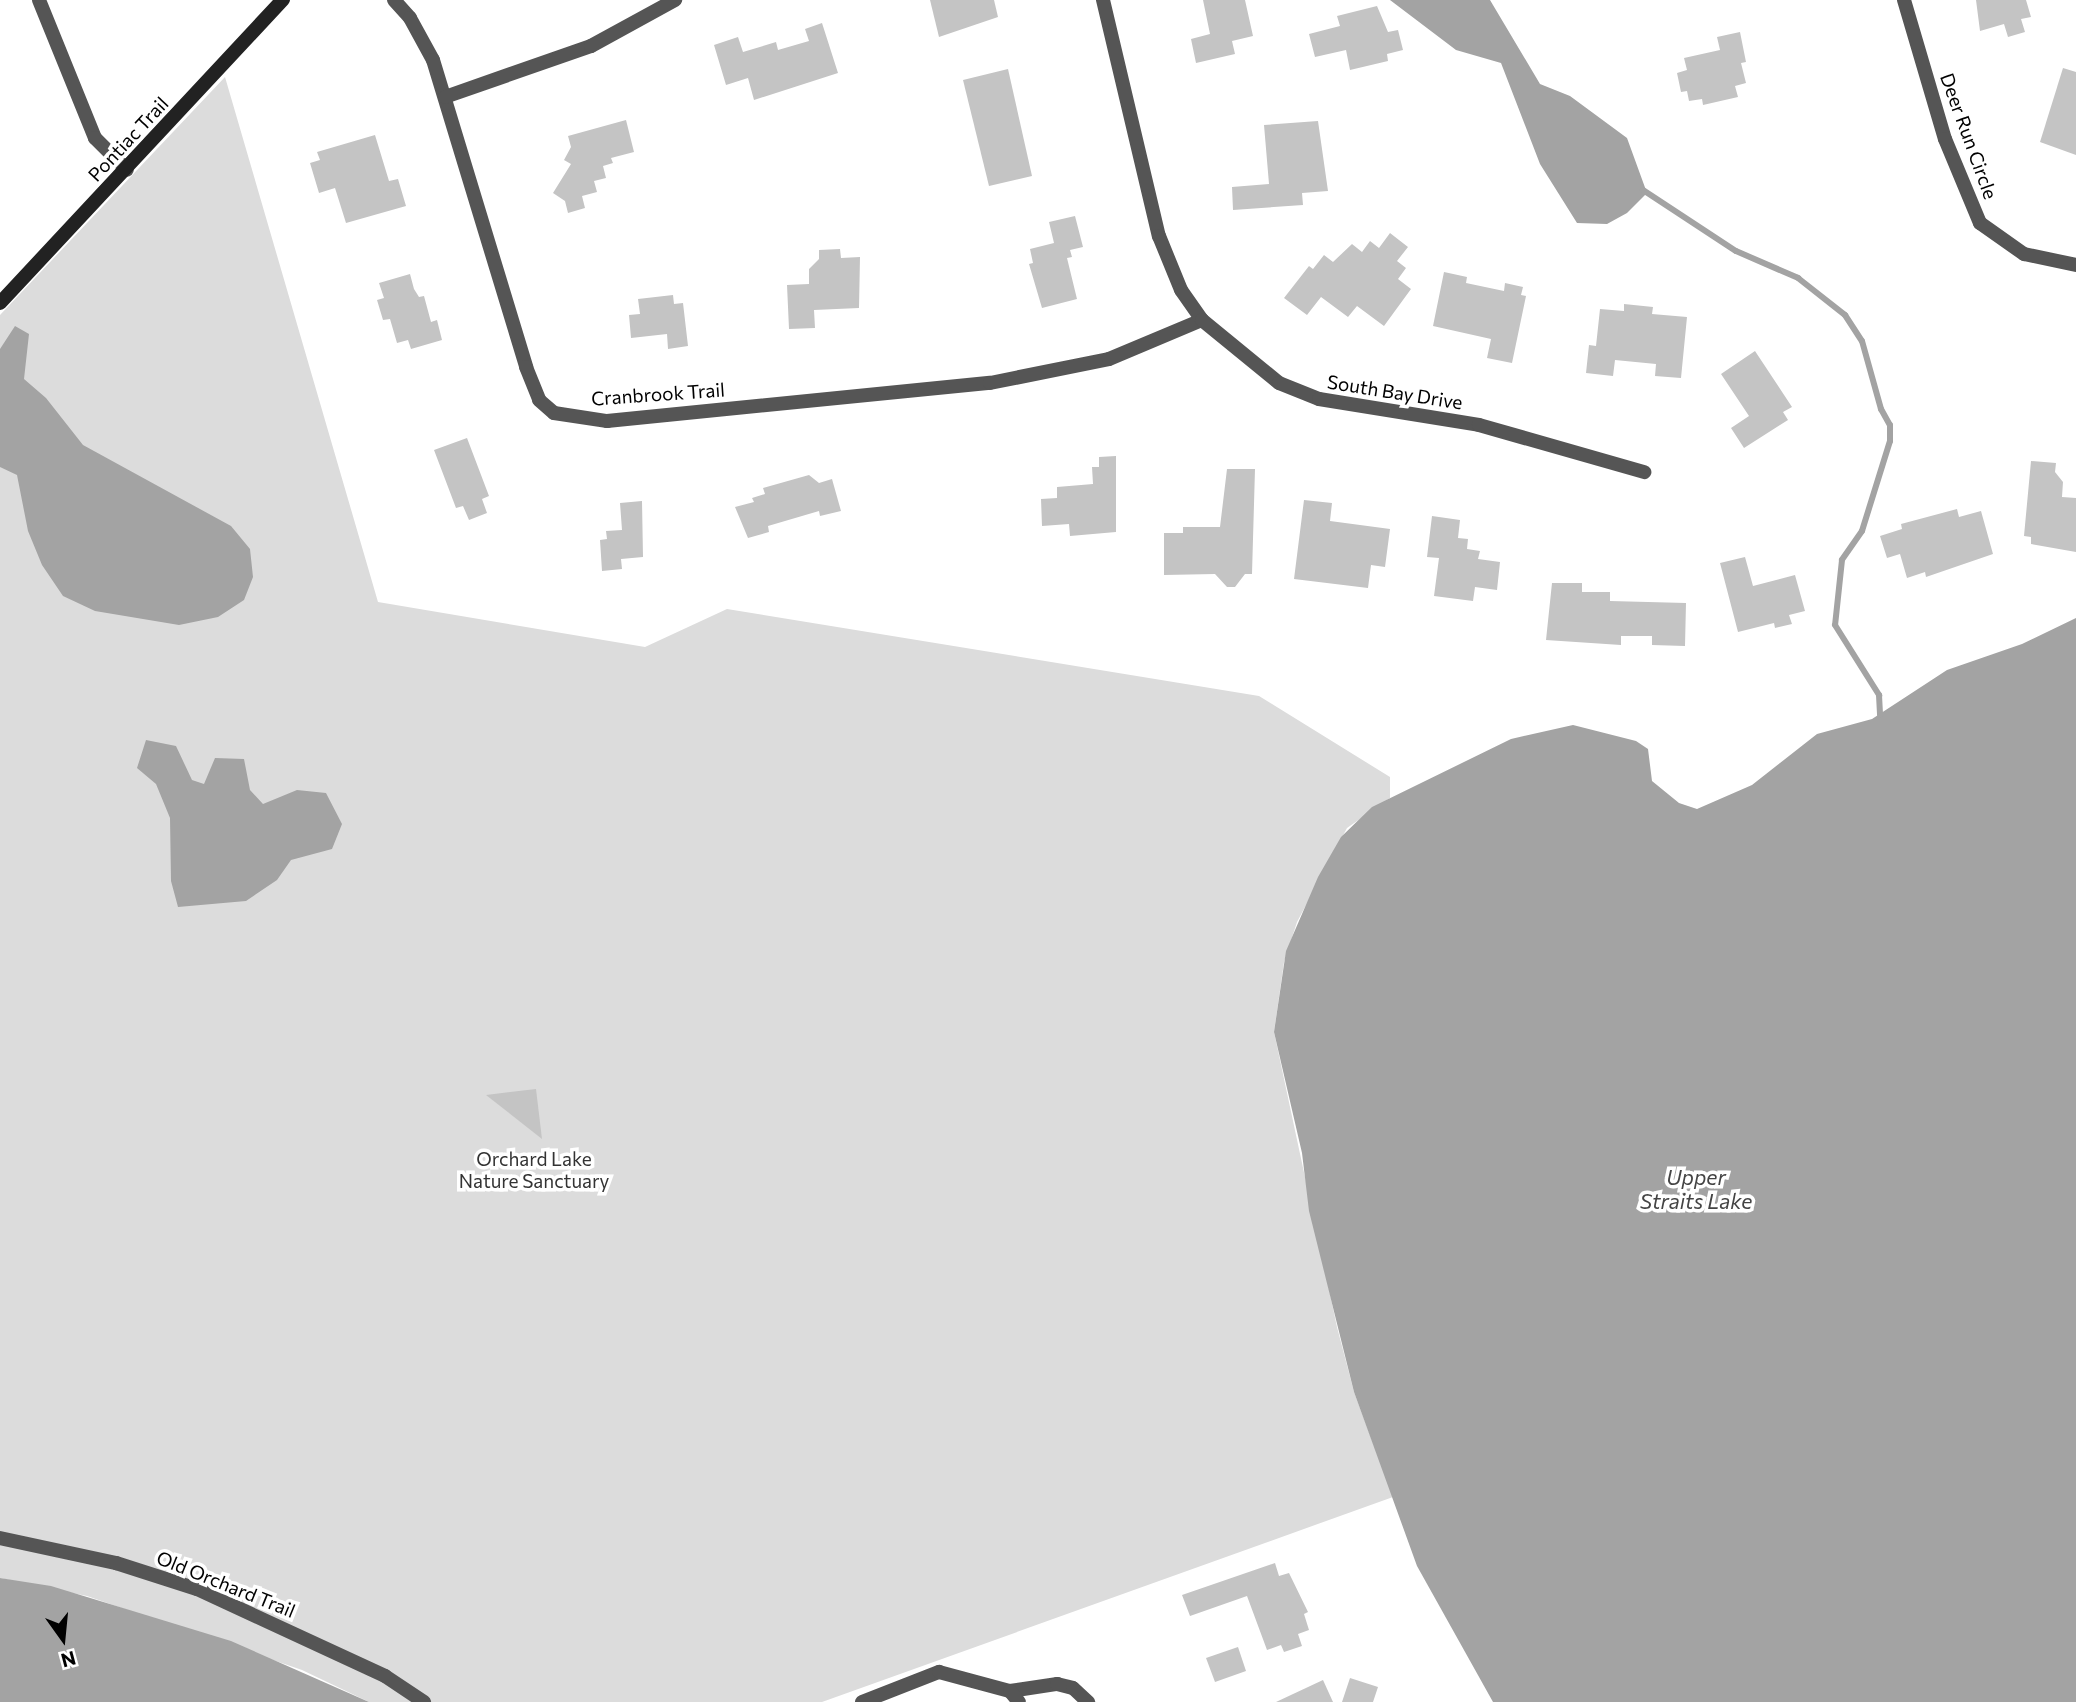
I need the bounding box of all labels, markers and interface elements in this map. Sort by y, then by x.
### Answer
street label: Deer Run Circle [1936,70,2002,202]
street label: Pontiac Trail [83,92,173,186]
street label: South Bay Drive [1326,370,1464,414]
street label: Cranbrook Trail [590,378,726,410]
park label: Orchard Lake Nature Sanctuary [459,1148,609,1192]
water label: Upper Straits Lake [1640,1164,1752,1214]
street label: Old Orchard Trail [153,1546,299,1622]
north arrow [28,1604,98,1674]
text: N [59,1647,78,1673]

